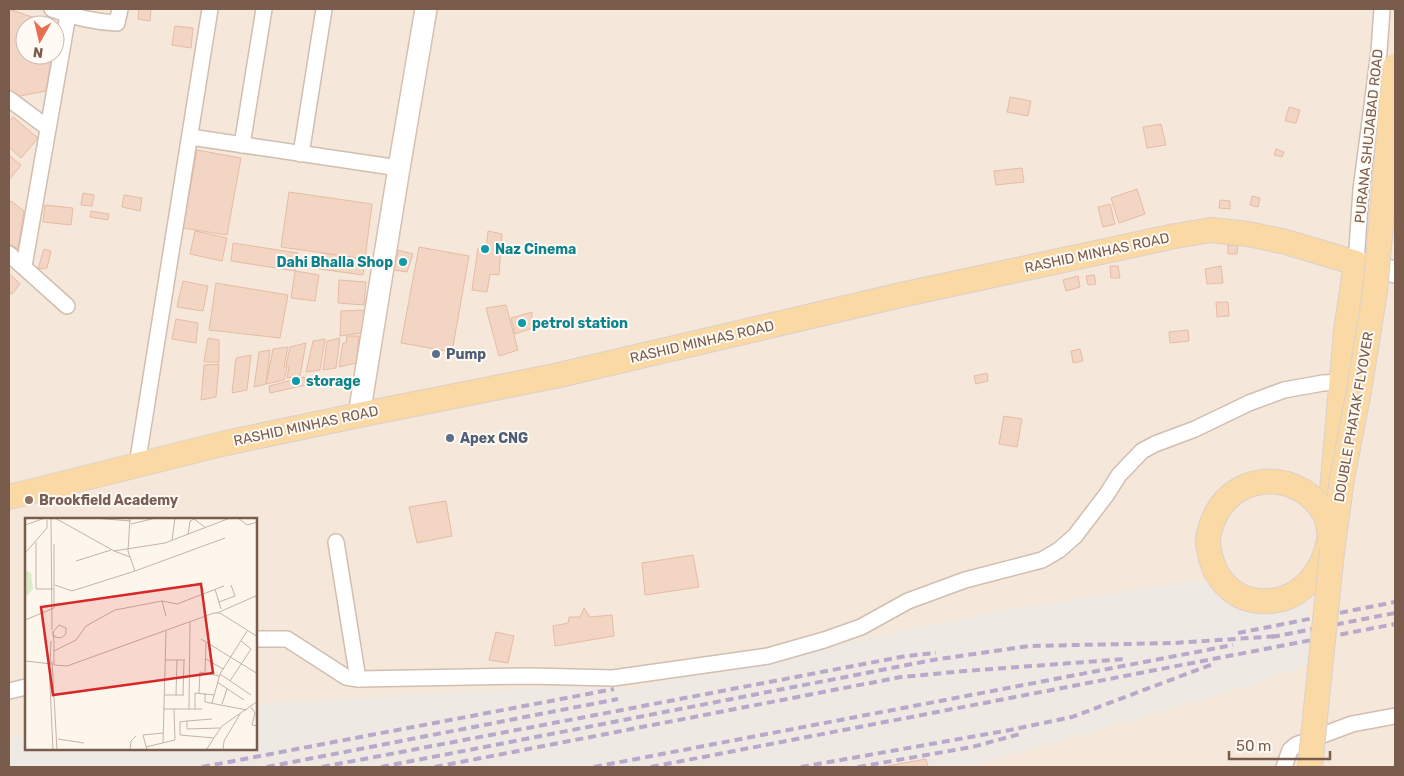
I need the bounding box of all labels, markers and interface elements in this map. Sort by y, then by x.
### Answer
north arrow [15,15,65,65]
text: N [32,43,44,61]
street label: PURANA SHUJABAD ROAD [1351,48,1387,224]
street label: RASHID MINHAS ROAD [1023,229,1171,277]
place label: Naz Cinema [495,241,576,258]
marker: Naz Cinema [479,243,491,255]
place label: Dahi Bhalla Shop [276,254,393,271]
marker: Dahi Bhalla Shop [397,256,409,268]
place label: petrol station [532,315,628,332]
marker: petrol station [516,317,528,329]
street label: RASHID MINHAS ROAD [628,317,776,367]
street label: DOUBLE PHATAK FLYOVER [1331,330,1377,504]
place label: Pump [446,346,486,363]
marker: Pump [430,348,442,360]
place label: storage [306,373,361,390]
marker: storage [290,375,302,387]
street label: RASHID MINHAS ROAD [232,402,380,450]
place label: Apex CNG [460,430,528,447]
marker: Apex CNG [444,432,456,444]
place label: Brookfield Academy [39,492,179,509]
marker: Brookfield Academy [23,494,35,506]
inset map [25,518,258,751]
scale bar [1229,728,1330,760]
text: 50 m [1236,737,1271,755]

